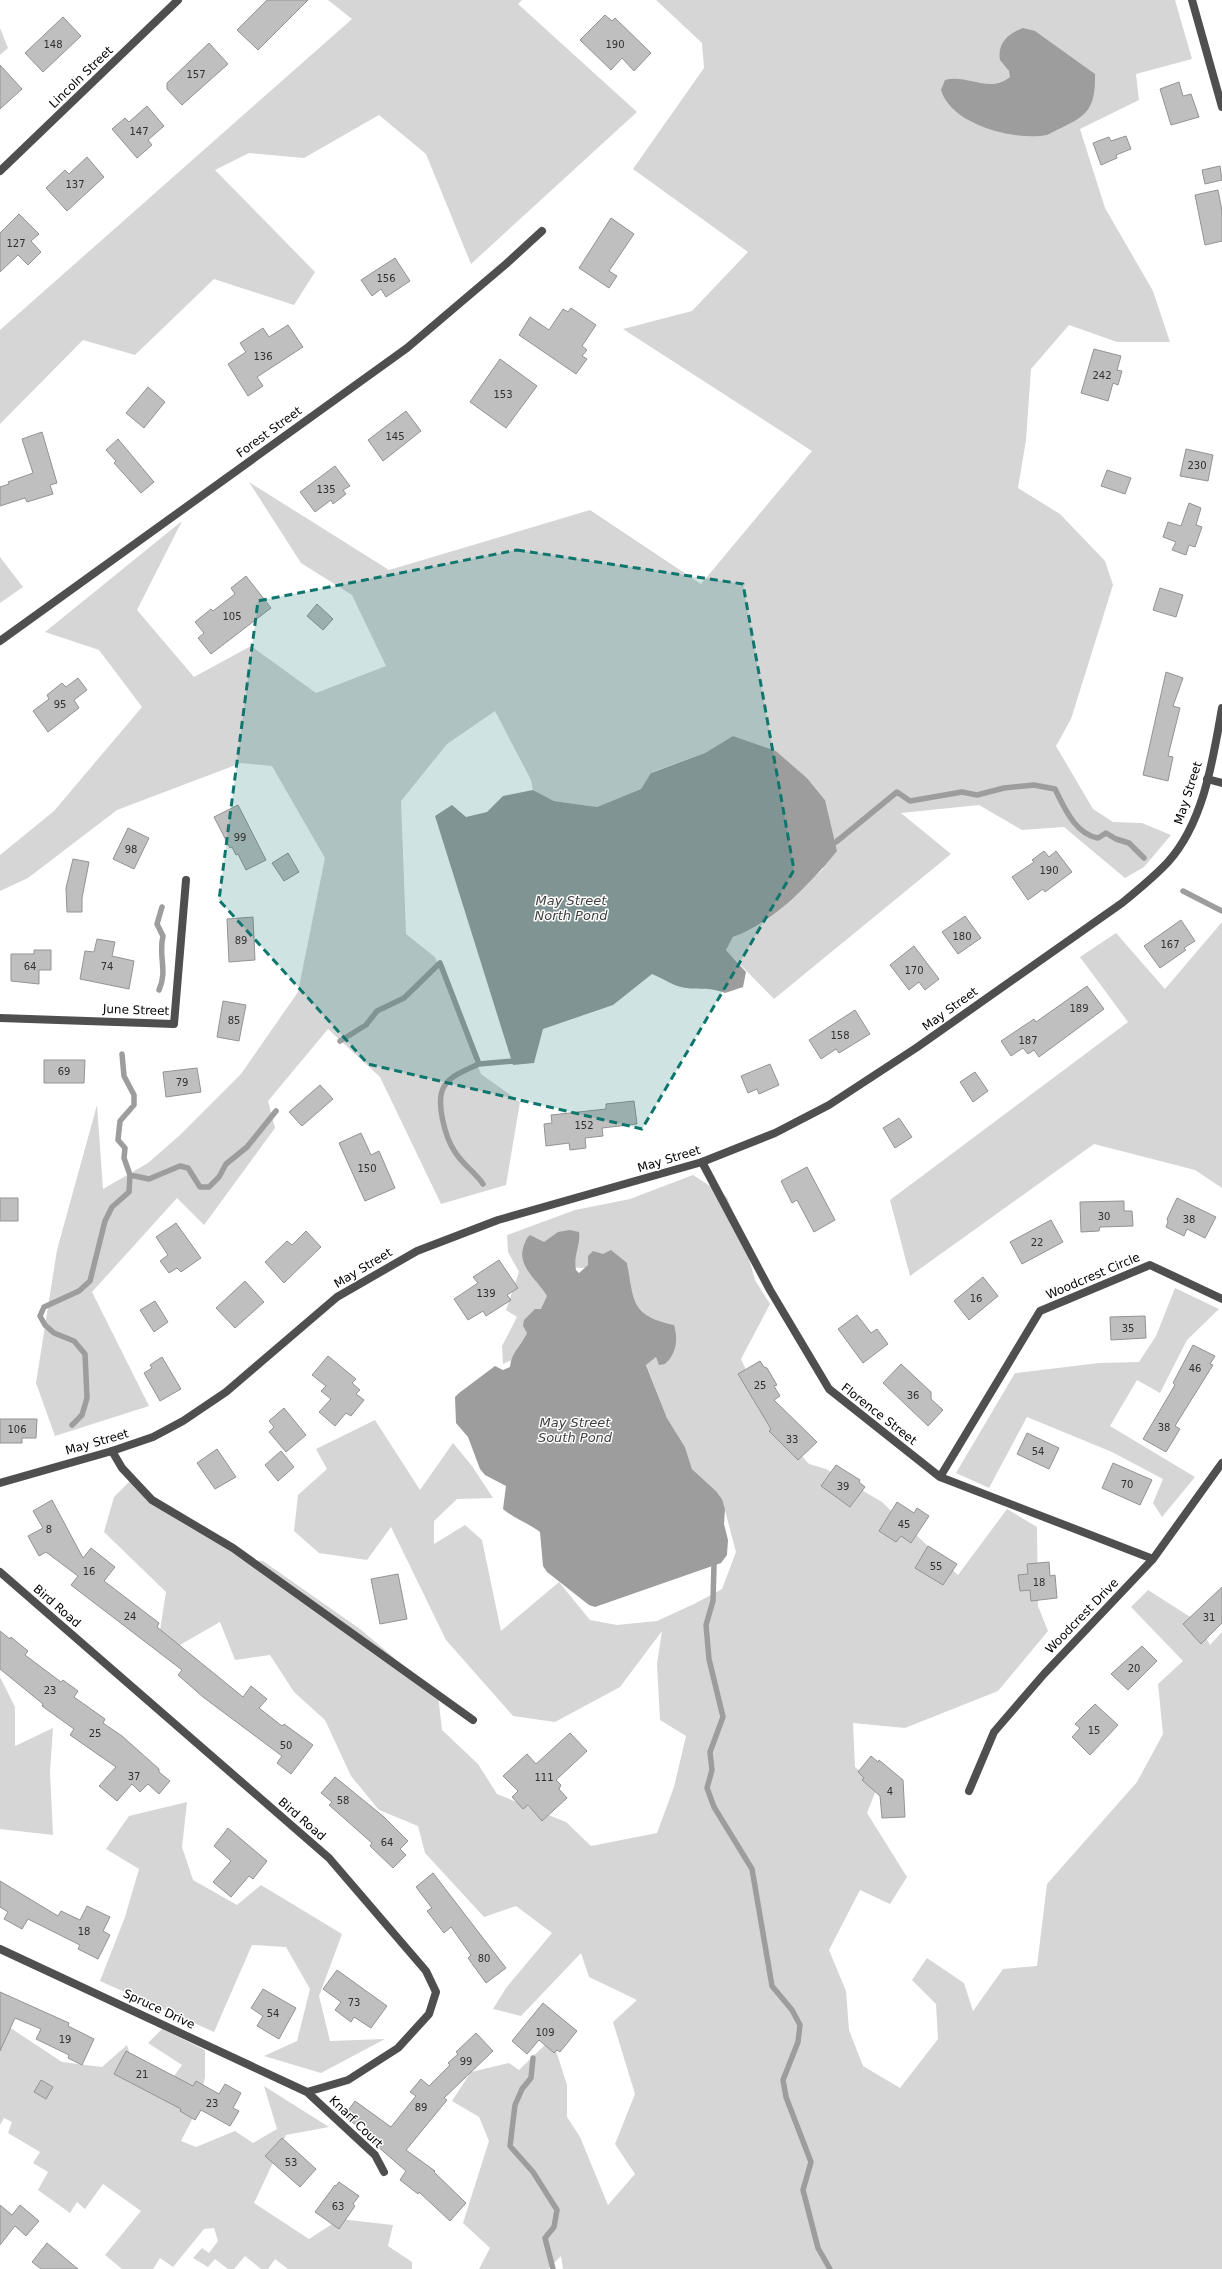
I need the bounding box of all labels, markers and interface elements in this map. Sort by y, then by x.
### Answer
house number: 148 [43,39,63,50]
house number: 190 [605,39,625,50]
street label: Lincoln Street [46,43,116,111]
house number: 157 [186,69,206,80]
house number: 147 [129,126,149,137]
house number: 137 [65,179,85,190]
house number: 127 [6,238,26,249]
house number: 156 [376,273,396,284]
house number: 136 [253,351,273,362]
house number: 242 [1092,370,1112,381]
house number: 153 [493,389,513,400]
street label: Forest Street [234,404,305,460]
house number: 145 [385,431,405,442]
house number: 230 [1187,460,1207,471]
house number: 135 [316,484,336,495]
house number: 105 [222,611,242,622]
house number: 95 [54,699,66,710]
street label: May Street [1171,760,1205,826]
house number: 99 [234,832,246,843]
house number: 98 [125,844,137,855]
house number: 190 [1039,865,1059,876]
water label: May Street North Pond [535,893,608,923]
house number: 180 [952,931,972,942]
house number: 89 [235,935,247,946]
house number: 167 [1160,939,1180,950]
house number: 64 [24,961,36,972]
house number: 74 [101,961,113,972]
house number: 170 [904,965,924,976]
street label: May Street [920,984,981,1034]
street label: June Street [102,1002,170,1018]
house number: 189 [1069,1003,1089,1014]
house number: 85 [228,1015,240,1026]
house number: 158 [830,1030,850,1041]
house number: 187 [1018,1035,1038,1046]
house number: 69 [58,1066,70,1077]
house number: 79 [176,1077,188,1088]
house number: 152 [574,1120,594,1131]
street label: May Street [636,1143,702,1175]
house number: 150 [357,1163,377,1174]
house number: 30 [1098,1211,1110,1222]
house number: 38 [1183,1214,1195,1225]
house number: 22 [1031,1237,1043,1248]
street label: May Street [331,1245,395,1291]
street label: Woodcrest Circle [1044,1250,1142,1302]
house number: 139 [476,1288,496,1299]
house number: 16 [970,1293,982,1304]
house number: 35 [1122,1323,1134,1334]
house number: 46 [1189,1363,1201,1374]
house number: 25 [754,1380,766,1391]
street label: Florence Street [839,1380,920,1448]
house number: 36 [907,1390,919,1401]
water label: May Street South Pond [538,1415,613,1445]
house number: 38 [1158,1422,1170,1433]
house number: 106 [7,1424,27,1435]
street label: May Street [64,1426,130,1458]
house number: 33 [786,1434,798,1445]
house number: 54 [1032,1446,1044,1457]
house number: 70 [1121,1479,1133,1490]
house number: 39 [837,1481,849,1492]
house number: 45 [898,1519,910,1530]
house number: 8 [46,1524,52,1535]
house number: 55 [930,1561,942,1572]
house number: 16 [83,1566,95,1577]
street label: Woodcrest Drive [1043,1576,1121,1656]
house number: 18 [1033,1577,1045,1588]
street label: Bird Road [31,1582,83,1630]
house number: 24 [124,1611,136,1622]
house number: 31 [1203,1612,1215,1623]
house number: 20 [1128,1663,1140,1674]
house number: 23 [44,1685,56,1696]
house number: 15 [1088,1725,1100,1736]
house number: 25 [89,1728,101,1739]
house number: 50 [280,1740,292,1751]
house number: 37 [128,1771,140,1782]
house number: 111 [534,1772,554,1783]
house number: 4 [887,1786,893,1797]
street label: Bird Road [276,1795,328,1843]
house number: 58 [337,1795,349,1806]
house number: 64 [381,1837,393,1848]
house number: 18 [78,1926,90,1937]
house number: 80 [478,1953,490,1964]
street label: Spruce Drive [121,1986,197,2032]
house number: 73 [348,1997,360,2008]
house number: 54 [267,2008,279,2019]
house number: 109 [535,2027,555,2038]
house number: 19 [59,2034,71,2045]
house number: 99 [460,2056,472,2067]
house number: 21 [136,2069,148,2080]
street label: Knarf Court [326,2093,386,2151]
house number: 23 [206,2098,218,2109]
house number: 89 [415,2102,427,2113]
house number: 53 [285,2157,297,2168]
house number: 63 [332,2201,344,2212]

